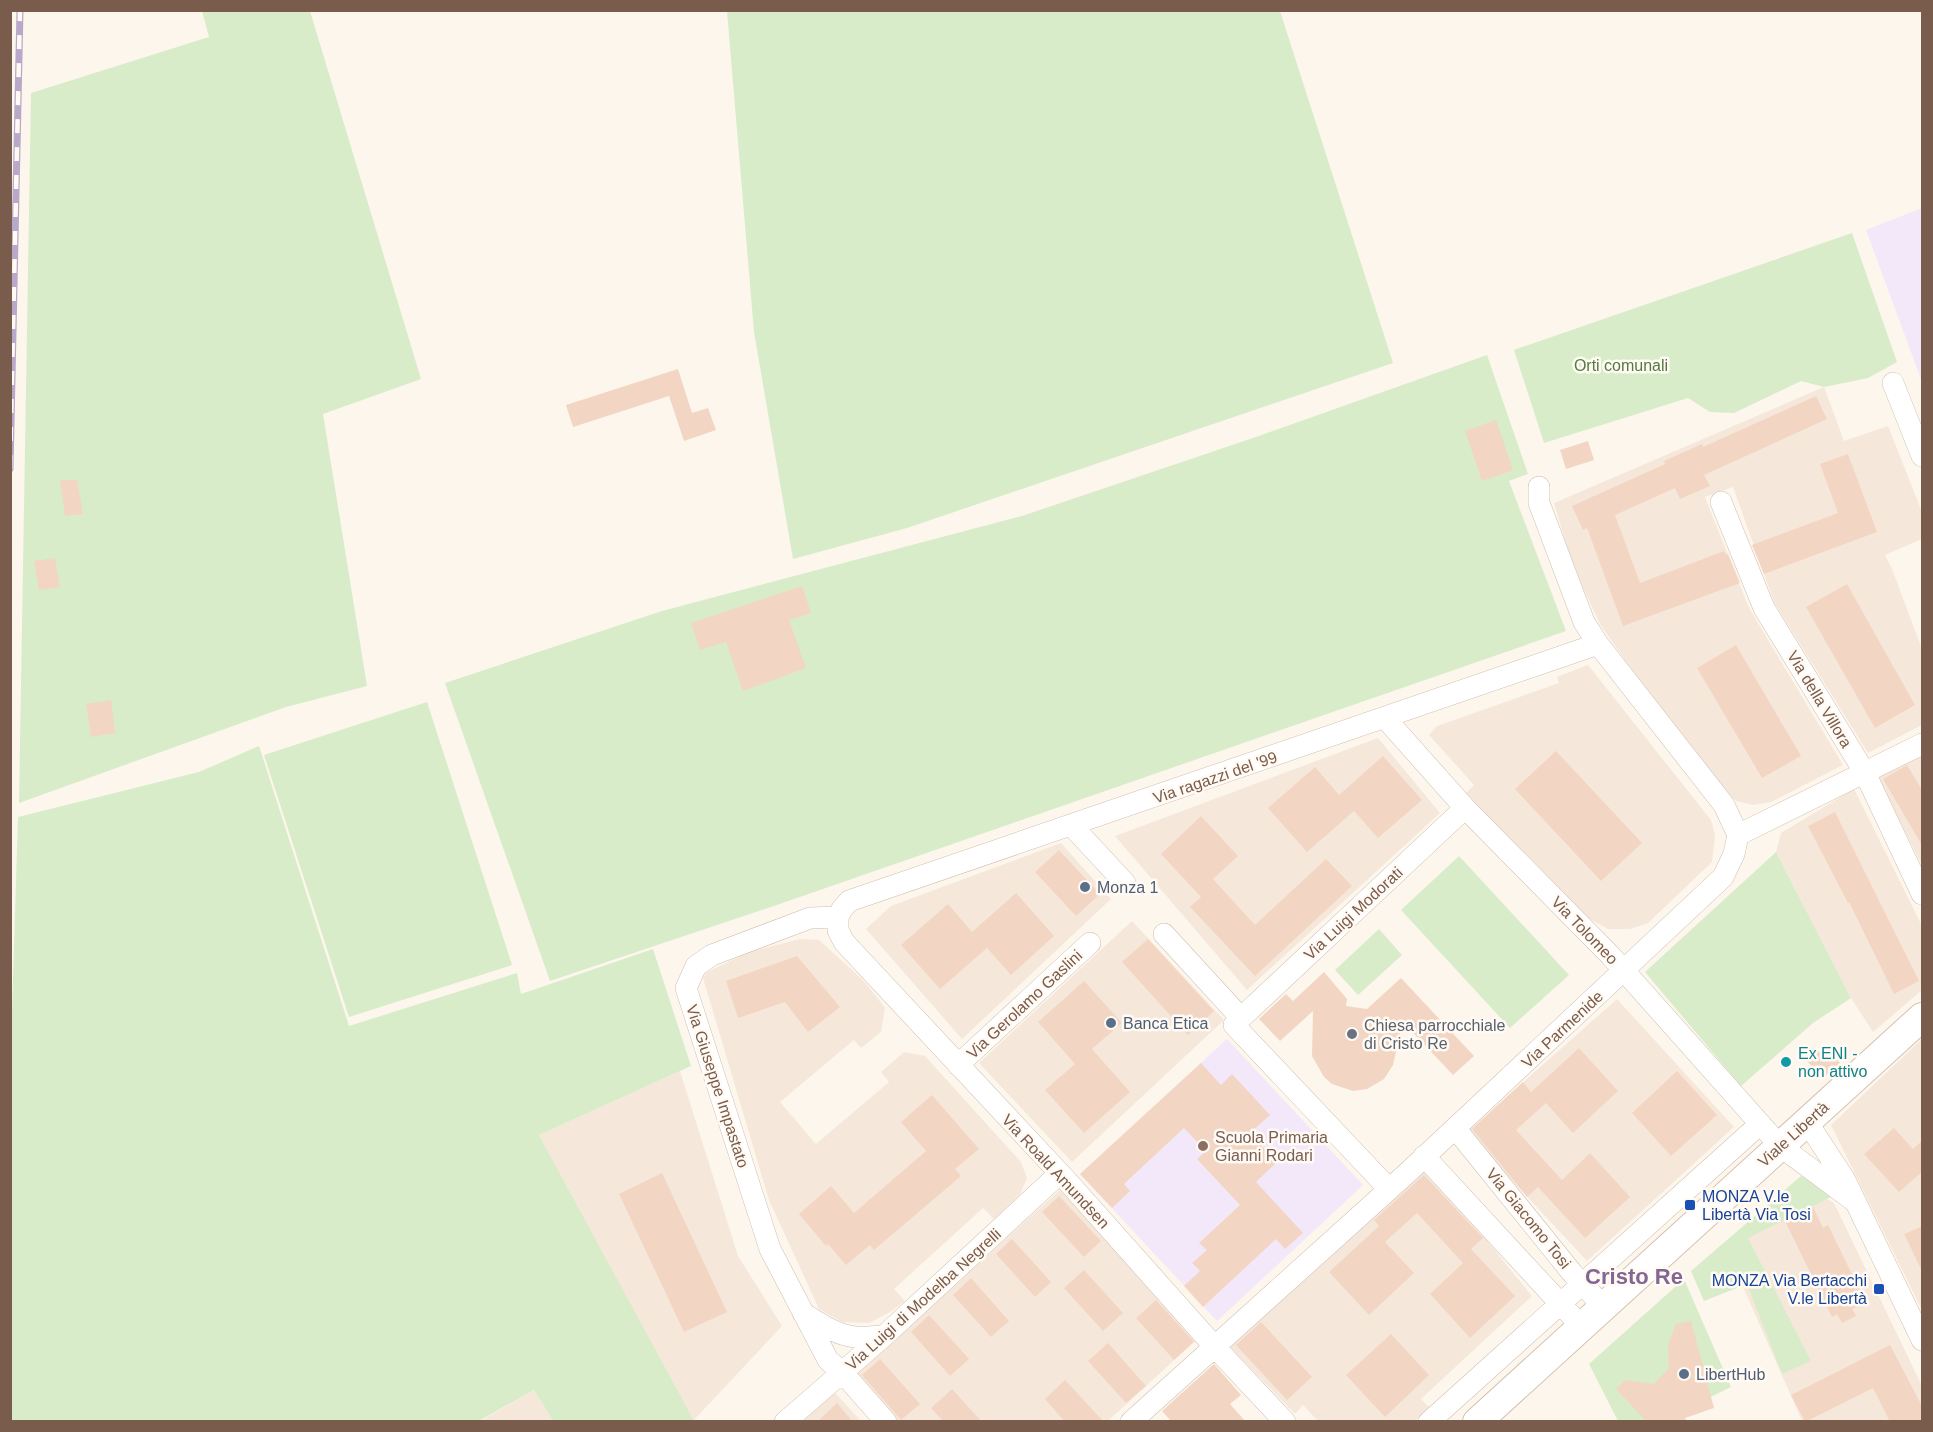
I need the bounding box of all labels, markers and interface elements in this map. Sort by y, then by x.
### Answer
park label: Orti comunali [1574,357,1668,374]
street label: Via della Villora [1784,648,1855,751]
street label: Via ragazzi del '99 [1151,748,1279,807]
street label: Via Luigi Modorati [1301,864,1406,963]
place label: Monza 1 [1097,879,1158,896]
marker: Monza 1 [1078,880,1092,894]
street label: Via Tolomeo [1548,893,1621,968]
street label: Via Gerolamo Gaslini [963,947,1085,1062]
street label: Via Parmenide [1518,987,1606,1071]
street label: Via Giuseppe Impastato [683,1002,752,1170]
place label: Banca Etica [1123,1015,1208,1032]
marker: Banca Etica [1104,1016,1118,1030]
place label: Chiesa parrocchiale di Cristo Re [1364,1017,1506,1052]
marker: Chiesa parrocchiale di Cristo Re [1345,1027,1359,1041]
place label: Ex ENI - non attivo [1798,1045,1867,1080]
marker: Ex ENI - non attivo [1779,1055,1793,1069]
street label: Viale Libertà [1755,1098,1832,1170]
street label: Via Roald Amundsen [999,1111,1113,1232]
place label: Scuola Primaria Gianni Rodari [1215,1129,1328,1164]
marker: Scuola Primaria Gianni Rodari [1196,1139,1210,1153]
street label: Via Giacomo Tosi [1483,1165,1574,1272]
place label: MONZA V.le Libertà Via Tosi [1702,1188,1811,1223]
marker: MONZA V.le Libertà Via Tosi [1683,1198,1697,1212]
street label: Via Luigi di Modelba Negrelli [842,1225,1004,1373]
district label: Cristo Re [1585,1264,1683,1289]
place label: MONZA Via Bertacchi V.le Libertà [1712,1272,1867,1307]
marker: MONZA Via Bertacchi V.le Libertà [1872,1282,1886,1296]
place label: LibertHub [1696,1366,1765,1383]
marker: LibertHub [1677,1367,1691,1381]

